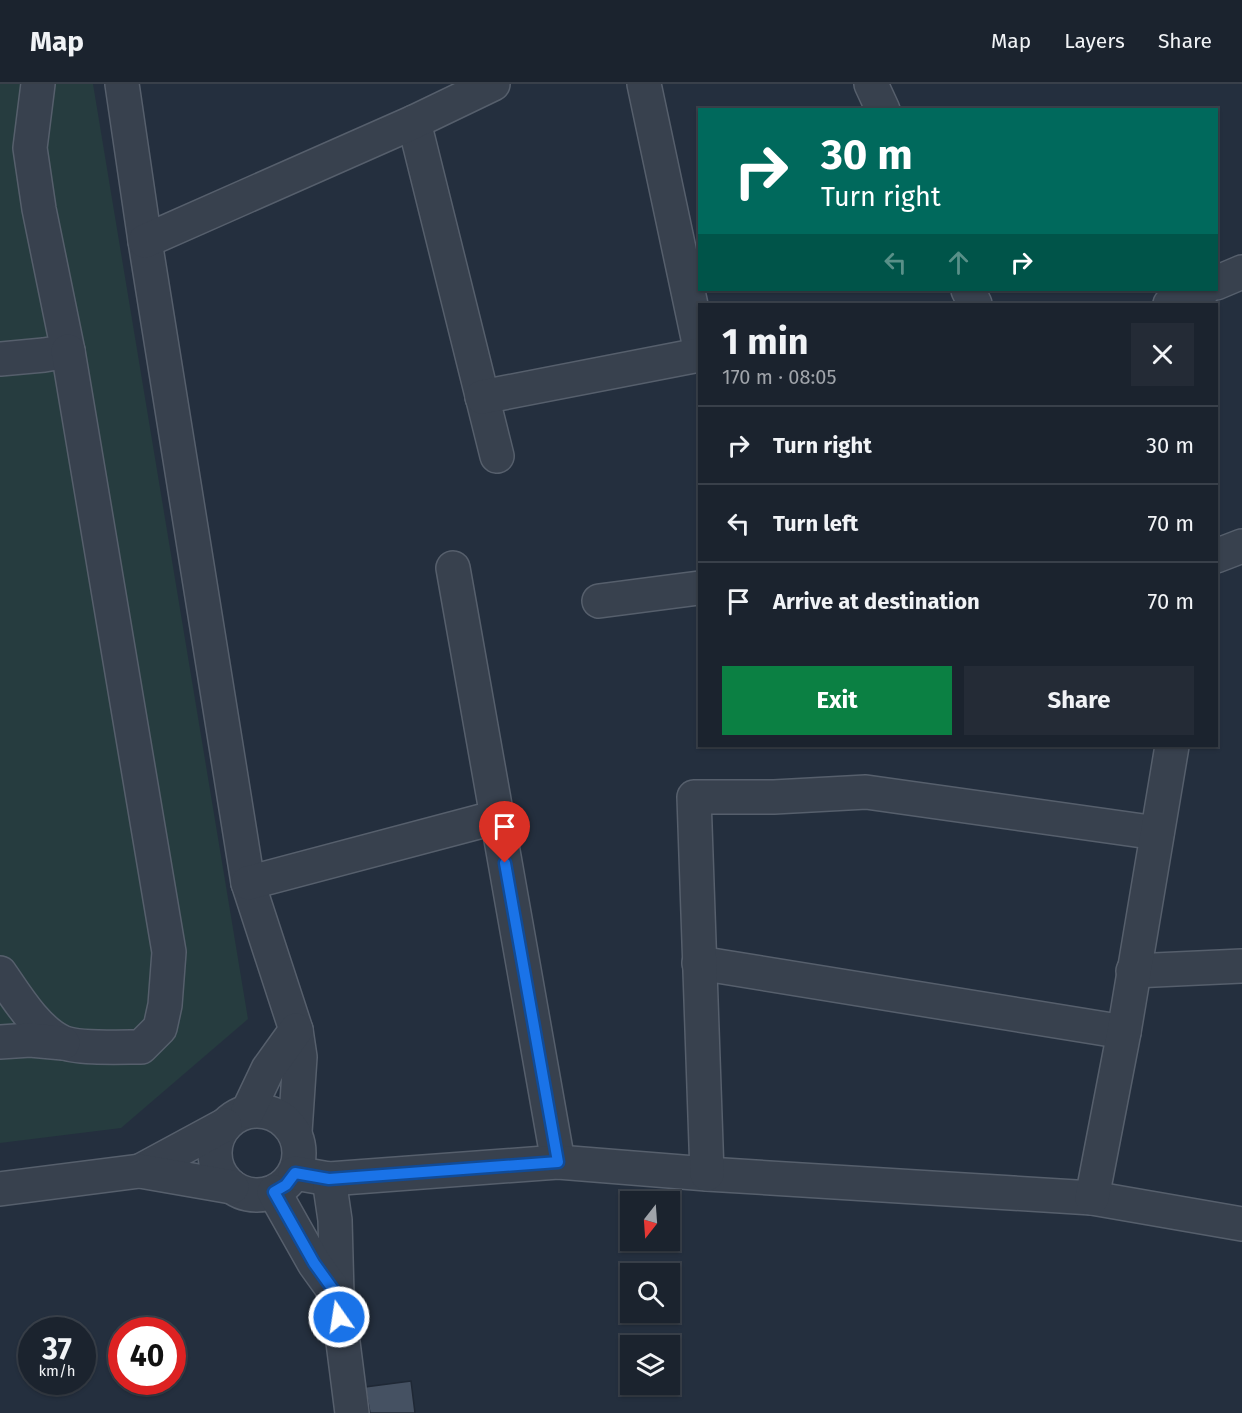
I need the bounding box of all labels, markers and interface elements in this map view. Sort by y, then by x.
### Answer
text: Map [30,25,84,58]
text: Map [991,28,1031,54]
text: Layers [1064,28,1125,54]
text: Share [1158,28,1212,54]
text: 30 m [821,130,913,180]
icon: right [722,132,800,210]
text: Turn right [821,181,941,213]
icon: left [879,246,912,279]
icon: ahead [942,246,975,279]
icon: right [1005,246,1038,279]
text: 1 min [722,320,809,364]
button: close [1131,323,1194,386]
text: 170 m · 08:05 [722,365,836,389]
icon: right [722,429,755,462]
text: Turn right [773,432,872,459]
text: 30 m [1146,432,1194,459]
icon: left [722,507,755,540]
text: Turn left [773,510,858,537]
text: 70 m [1148,510,1194,537]
icon: arrive [722,585,755,618]
text: Arrive at destination [773,588,980,615]
text: 70 m [1148,588,1194,615]
button: Exit [722,666,952,735]
button: Share [964,666,1194,735]
pin [479,801,530,863]
icon: arrive [488,810,521,843]
north arrow [620,1191,680,1251]
map controls [620,1191,680,1395]
button: search [620,1263,680,1323]
position arrow [307,1285,371,1349]
speed limit sign: 40 [108,1317,186,1395]
text: 37 [42,1331,72,1367]
button: layers [620,1335,680,1395]
text: km/h [38,1362,76,1380]

